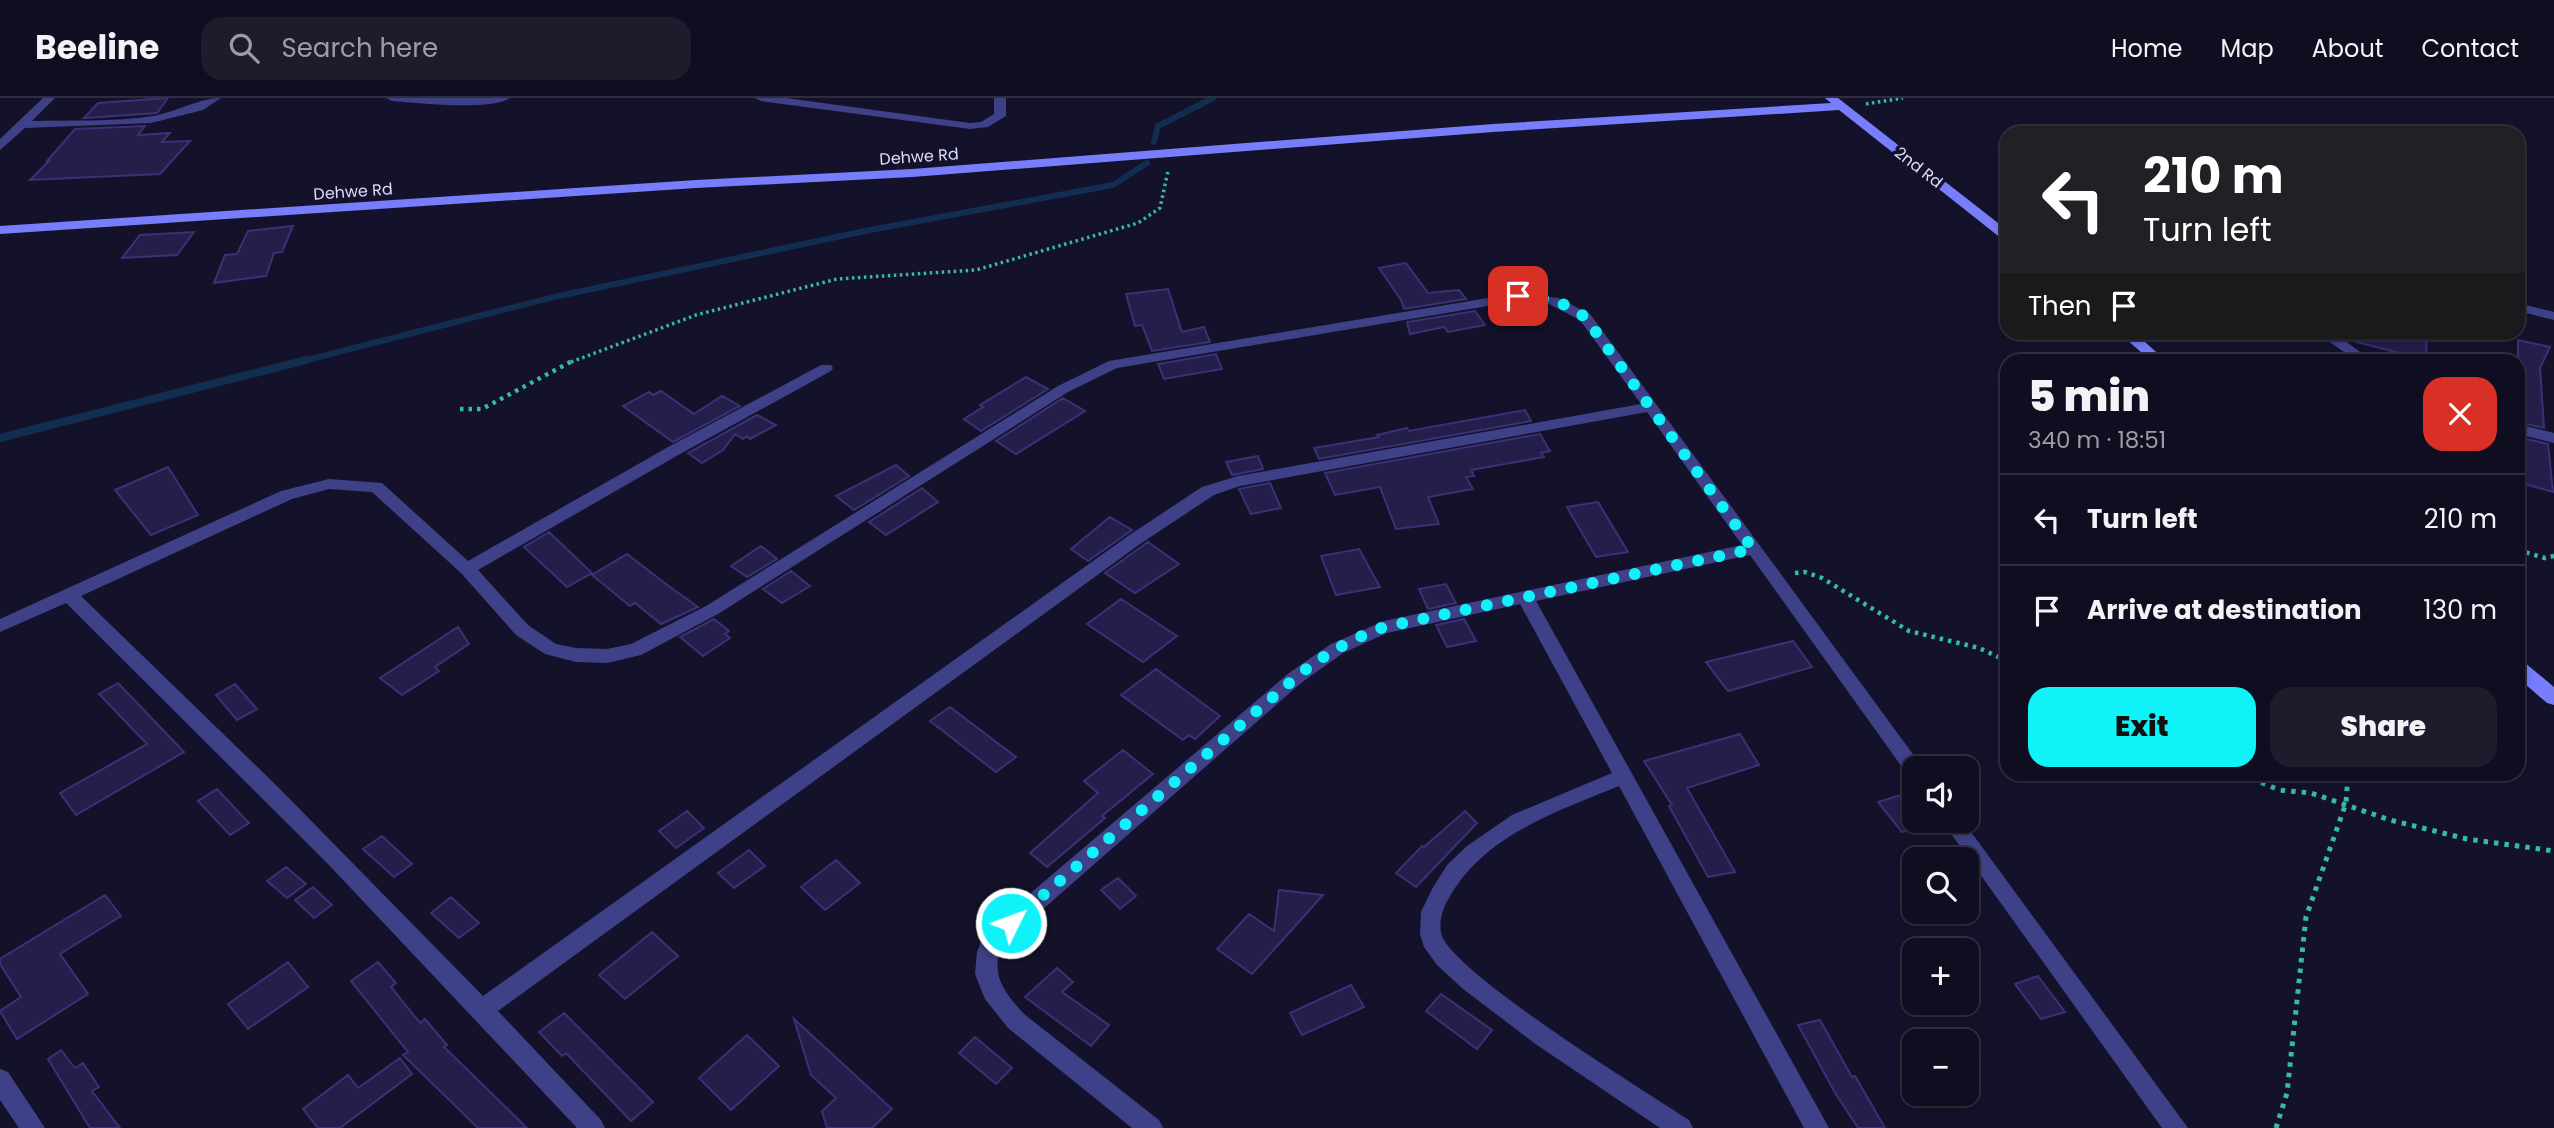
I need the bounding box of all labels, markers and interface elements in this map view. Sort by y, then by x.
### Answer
search box [201,17,691,80]
text: Beeline [35,24,159,71]
icon: search [225,29,263,67]
text: Search here [281,30,438,66]
text: Home [2111,32,2183,65]
text: Map [2221,32,2274,65]
text: About [2312,32,2383,65]
text: Contact [2421,32,2519,65]
street label: 2nd Rd [1890,141,1947,193]
street label: Dehwe Rd [879,142,959,171]
text: 210 m [2143,142,2284,210]
icon: left [2028,154,2119,245]
street label: Dehwe Rd [313,177,393,206]
text: Turn left [2143,207,2272,252]
pin [1488,266,1548,326]
icon: arrive [1499,277,1537,315]
icon: arrive [2105,287,2143,325]
text: Then [2028,288,2091,324]
text: 5 min [2028,367,2150,426]
button: close [2423,377,2497,451]
text: 340 m · 18:51 [2028,424,2166,456]
icon: left [2028,501,2066,539]
text: Turn left [2087,501,2198,537]
text: 210 m [2424,501,2497,537]
icon: arrive [2028,592,2066,630]
text: Arrive at destination [2087,592,2362,628]
text: 130 m [2423,592,2497,628]
button: Exit [2028,687,2256,767]
button: Share [2270,687,2497,767]
map controls [1902,756,1979,1106]
button: sound [1902,756,1979,833]
button: search [1902,847,1979,924]
position arrow [974,886,1048,960]
button: + [1902,938,1979,1015]
button: − [1902,1029,1979,1106]

